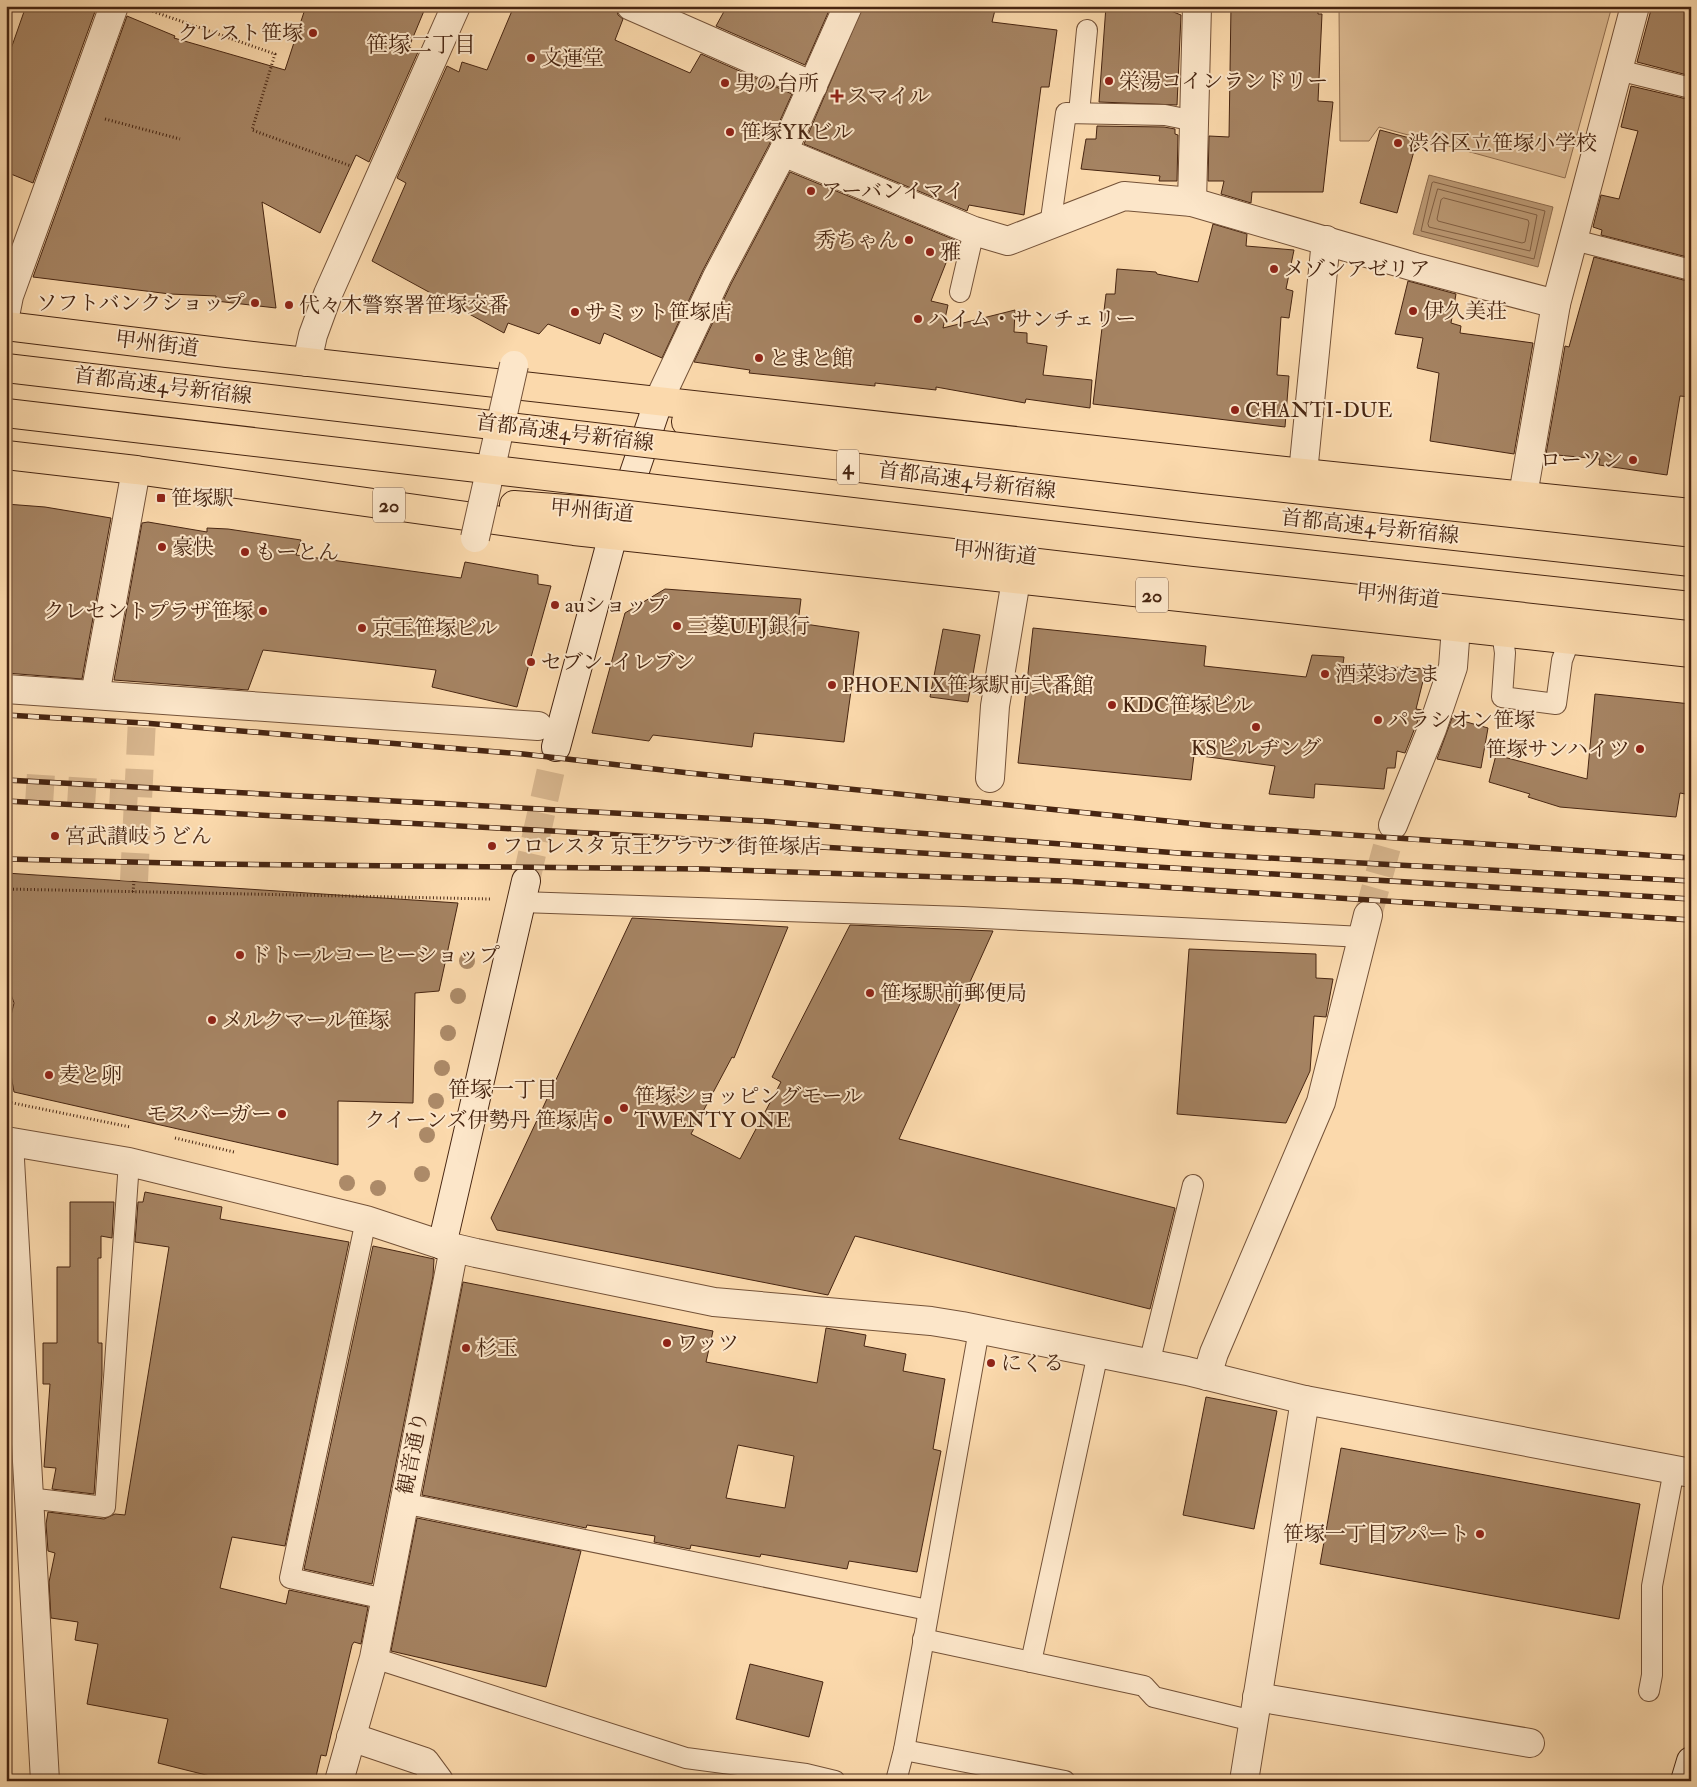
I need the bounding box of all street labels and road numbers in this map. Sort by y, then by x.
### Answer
street label: 甲州街道 [114,325,200,363]
street label: 首都高速4号新宿線 [72,362,254,410]
street label: 首都高速4号新宿線 [474,409,656,457]
road number: 4 [837,450,859,484]
street label: 首都高速4号新宿線 [876,457,1058,505]
road number: 20 [373,488,405,522]
street label: 甲州街道 [549,494,635,528]
street label: 首都高速4号新宿線 [1279,504,1461,550]
street label: 甲州街道 [952,535,1038,571]
road number: 20 [1136,578,1168,612]
street label: 甲州街道 [1355,578,1441,614]
street label: 観音通り [392,1409,434,1497]

